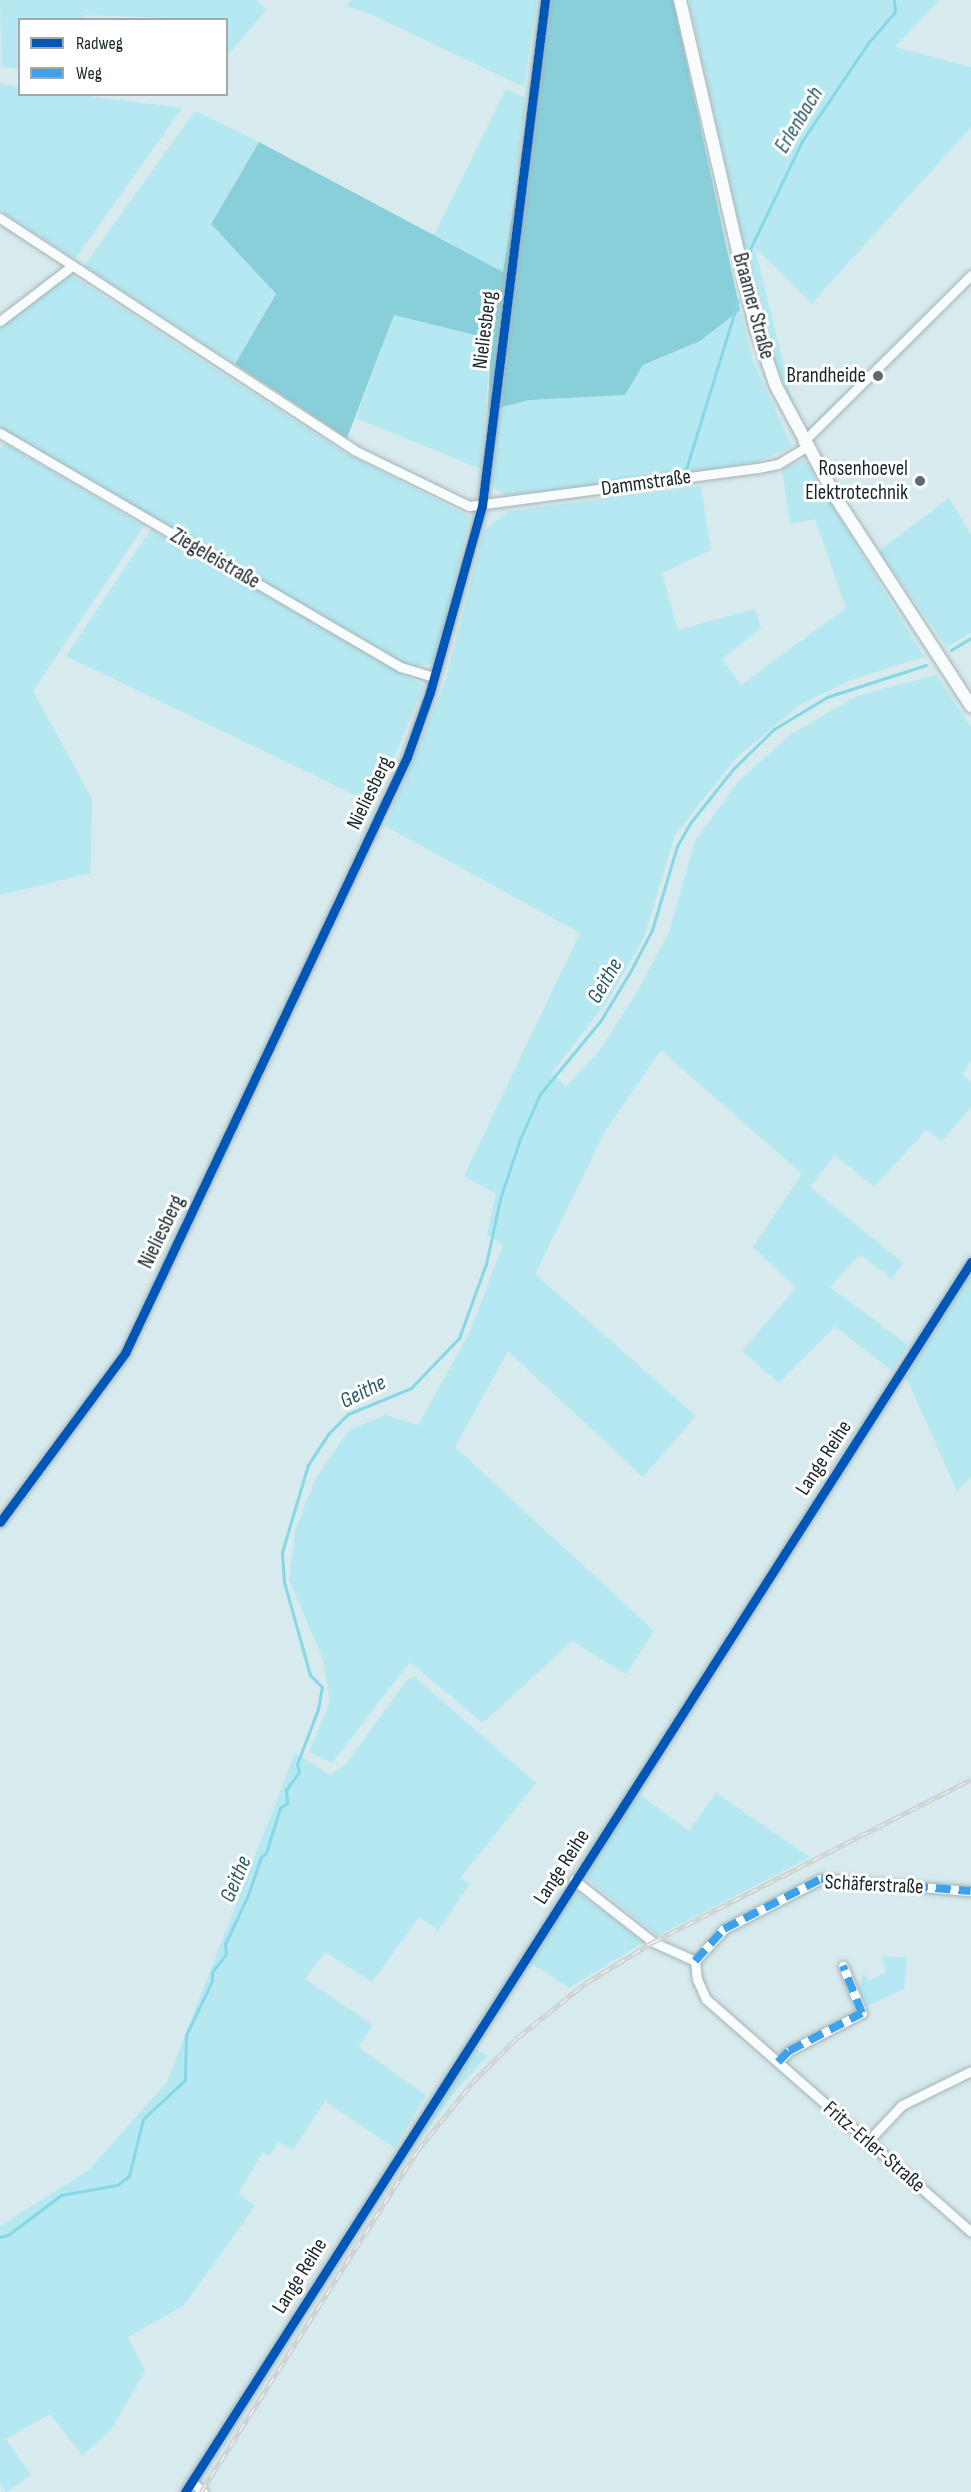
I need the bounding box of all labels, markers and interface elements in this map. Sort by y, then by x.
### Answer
legend [18,18,228,96]
text: Radweg [76,33,123,54]
text: Weg [76,63,102,84]
water label: Erlenbach [769,82,829,158]
street label: Braamer Straße [727,250,779,362]
street label: Nieliesberg [468,290,502,370]
place label: Brandheide [787,363,866,389]
marker: Brandheide [871,369,885,383]
place label: Rosenhoevel Elektrotechnik [805,456,908,506]
street label: Dammstraße [600,464,692,502]
marker: Rosenhoevel Elektrotechnik [913,474,927,488]
street label: Ziegeleistraße [166,523,264,595]
street label: Nieliesberg [342,752,398,834]
water label: Geithe [582,954,628,1008]
street label: Nieliesberg [134,1191,190,1273]
water label: Geithe [336,1369,390,1415]
street label: Lange Reihe [791,1416,857,1500]
street label: Lange Reihe [529,1825,595,1909]
water label: Geithe [215,1852,257,1906]
street label: Schäferstraße [824,1870,924,1900]
street label: Fritz-Erler-Straße [818,2096,930,2198]
street label: Lange Reihe [267,2234,333,2318]

